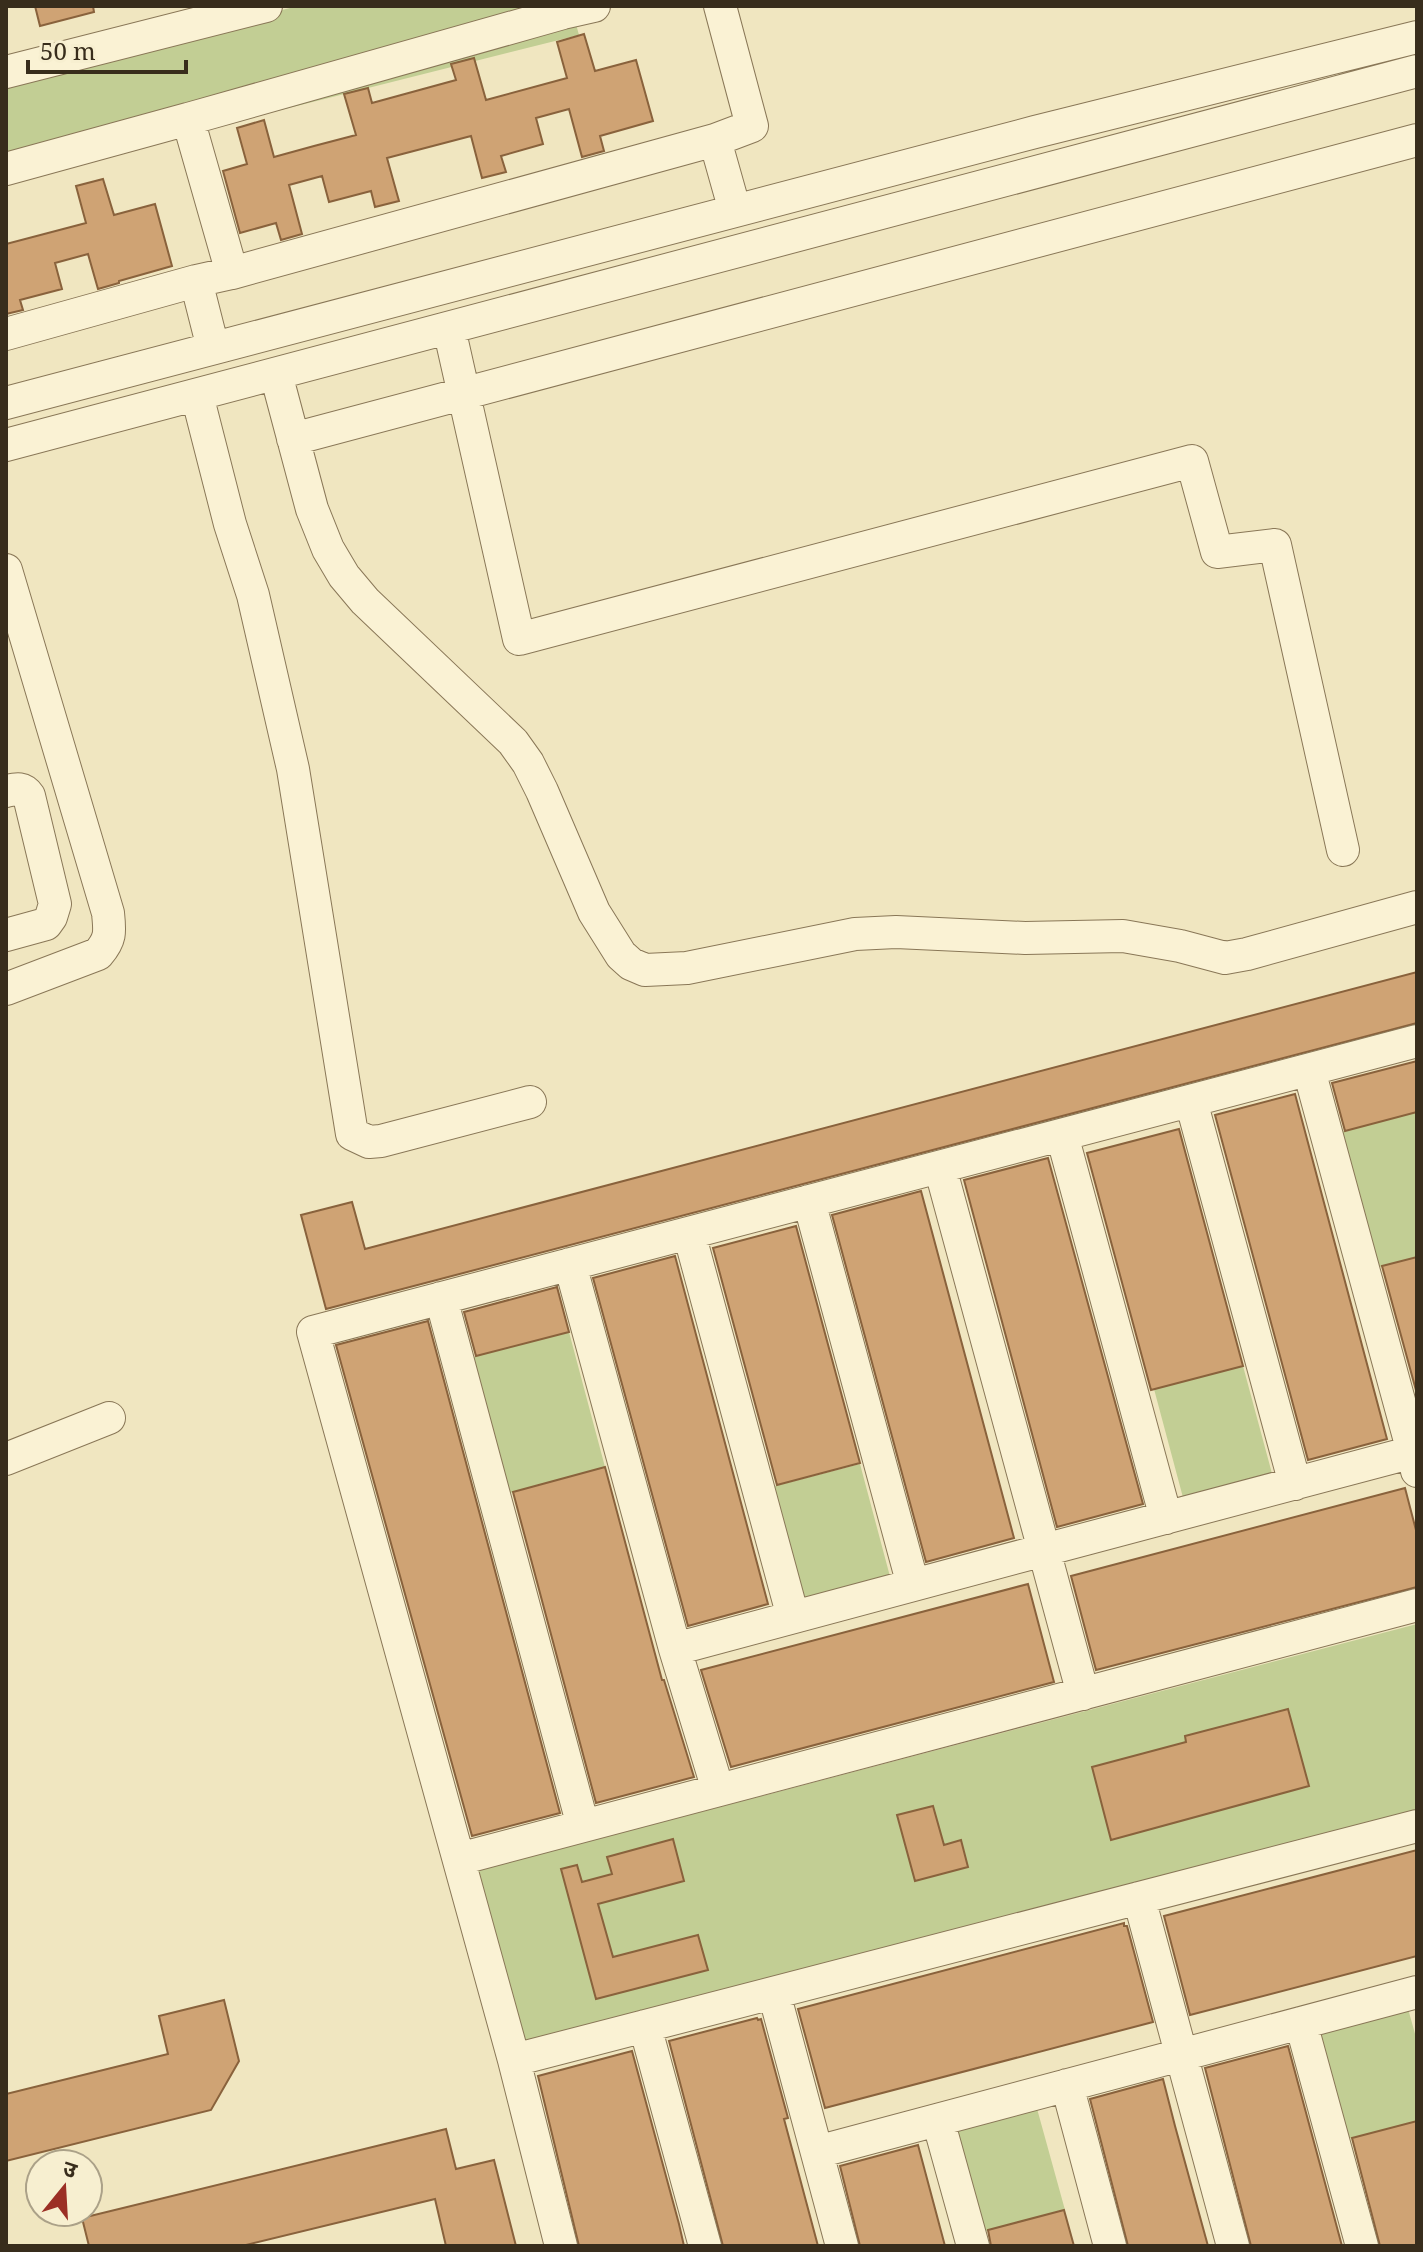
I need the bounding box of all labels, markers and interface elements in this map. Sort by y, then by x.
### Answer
scale bar [28,24,186,74]
text: 50 m [40,34,96,67]
north arrow [24,2148,104,2228]
text: उ [60,2152,82,2185]

